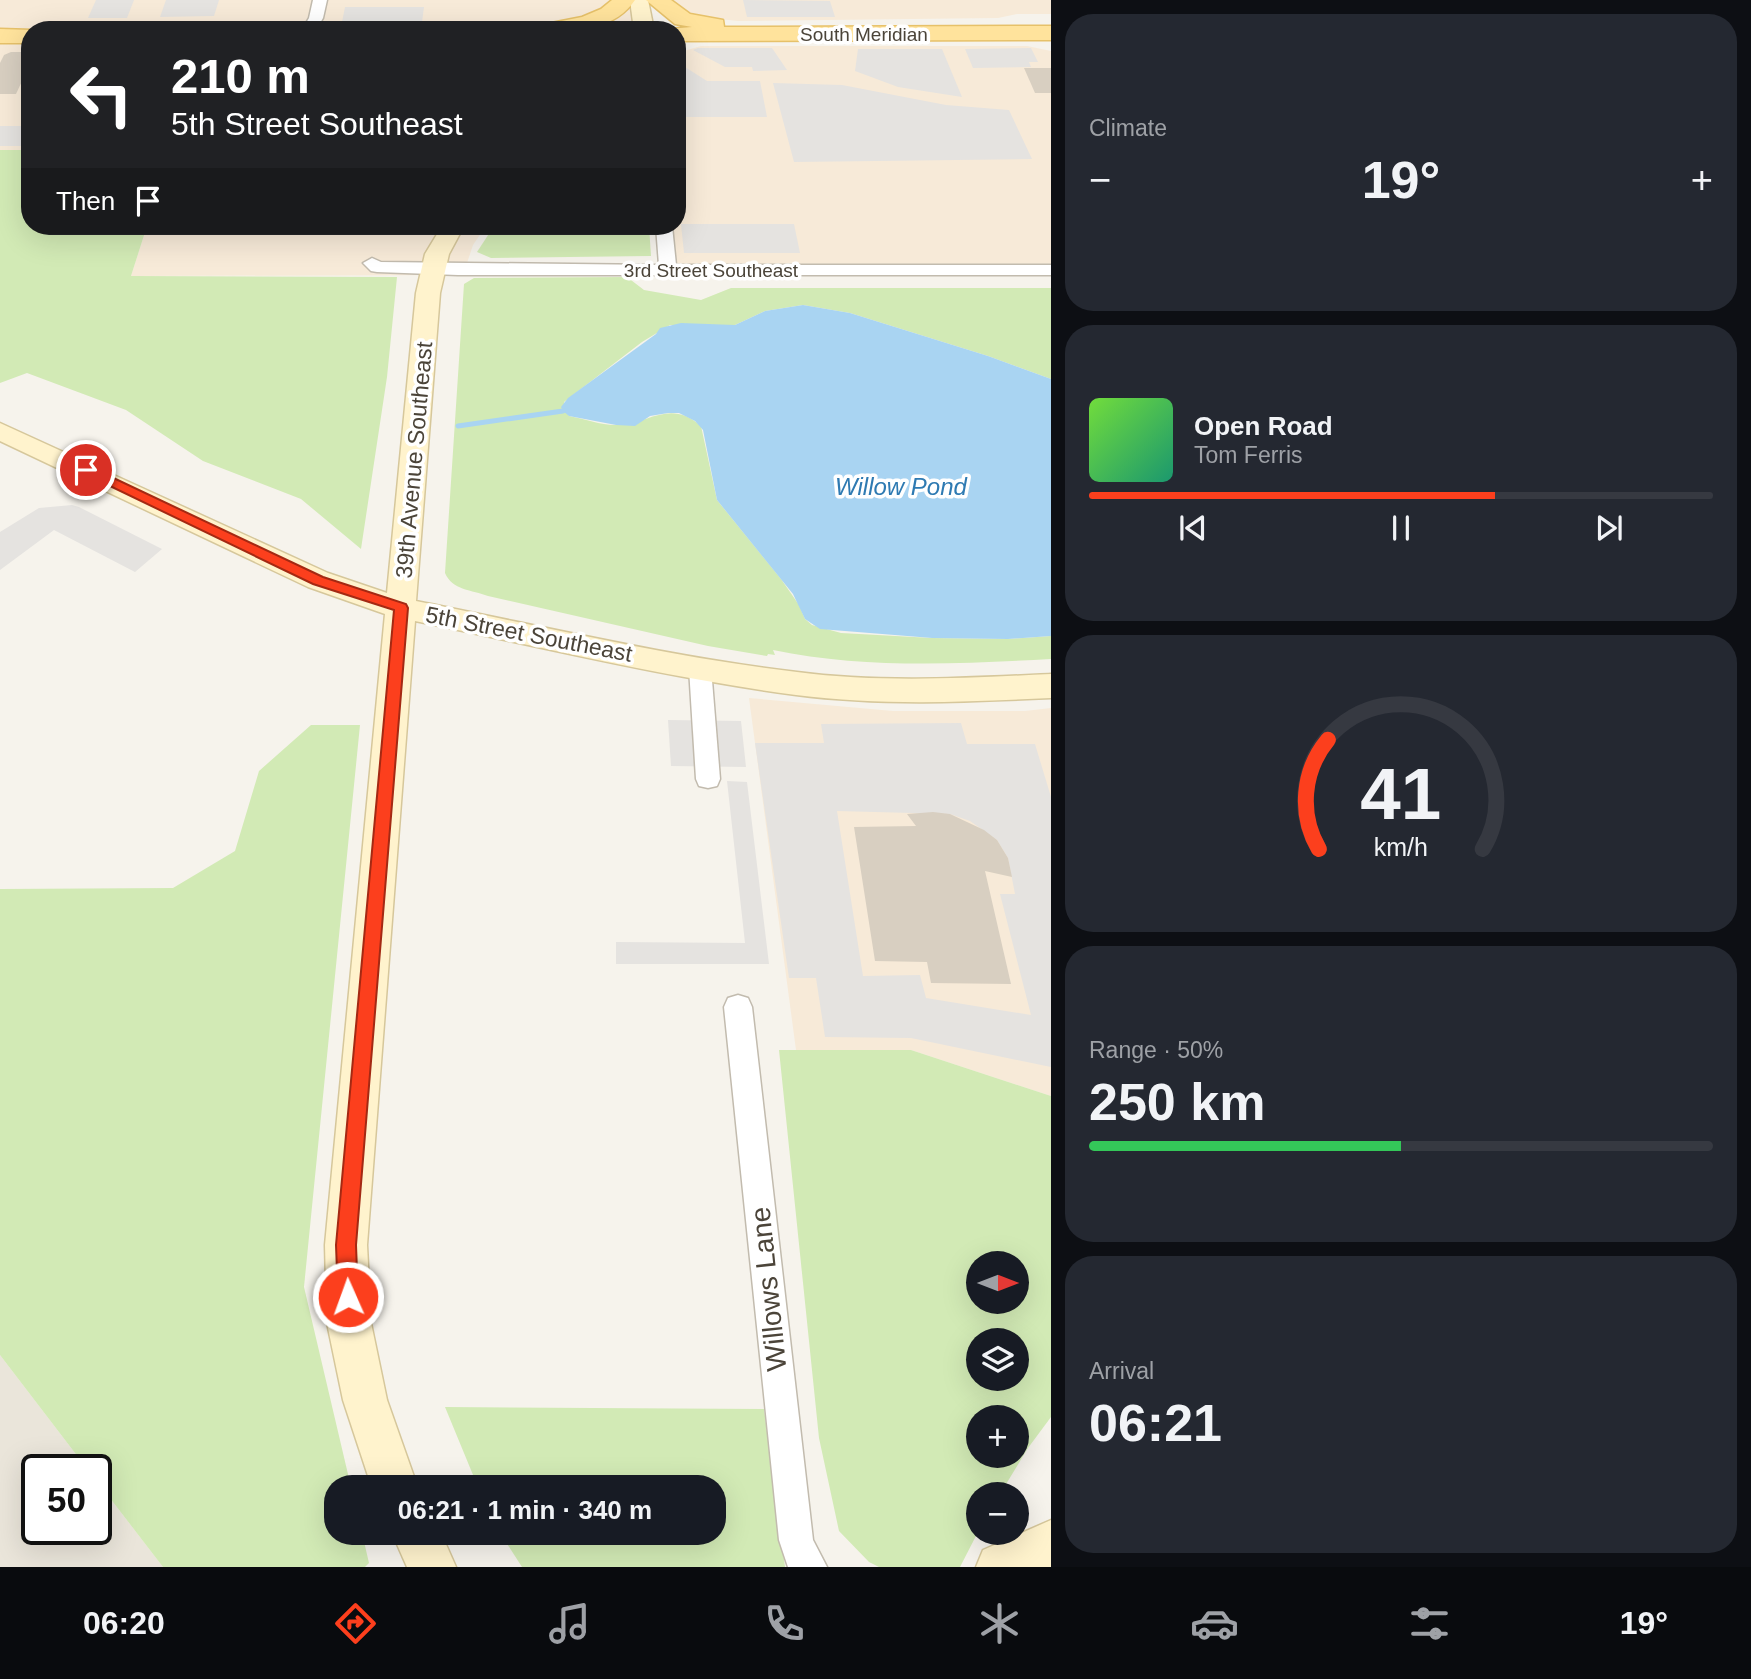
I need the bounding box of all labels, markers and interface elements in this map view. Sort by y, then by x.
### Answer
street label: South Meridian [800,24,928,45]
icon: left [56,49,147,140]
text: 210 m [171,49,310,103]
text: 5th Street Southeast [171,106,463,142]
text: Climate [1089,115,1167,141]
text: 19° [1362,151,1440,209]
text: − [1089,159,1111,201]
text: + [1691,159,1713,201]
icon: arrive [129,182,167,220]
text: Then [56,186,115,216]
street label: 3rd Street Southeast [624,260,799,281]
street label: 39th Avenue Southeast [391,340,437,579]
text: Open Road [1194,411,1333,441]
pin [56,440,116,500]
text: Tom Ferris [1194,442,1303,468]
icon: arrive [67,451,105,489]
water label: Willow Pond [835,473,968,500]
icon: previous [1174,509,1212,547]
icon: pause [1382,509,1420,547]
icon: next [1590,509,1628,547]
street label: 5th Street Southeast [424,601,635,667]
text: 41 [1361,754,1441,835]
text: km/h [1374,833,1428,861]
text: Range · 50% [1089,1037,1223,1063]
text: 250 km [1089,1073,1265,1131]
street label: Willows Lane [744,1205,793,1373]
north arrow [966,1251,1029,1314]
map controls [966,1251,1029,1545]
position arrow [311,1260,385,1334]
button: layers [966,1328,1029,1391]
text: Arrival [1089,1358,1154,1384]
text: 06:21 [1089,1394,1222,1452]
button: + [966,1405,1029,1468]
speed limit sign: 50 [21,1454,112,1545]
button: − [966,1482,1029,1545]
text: 06:21 · 1 min · 340 m [398,1495,652,1525]
icon: directions [331,1599,380,1648]
icon: music [545,1599,594,1648]
icon: phone [760,1599,809,1648]
icon: climate [975,1599,1024,1648]
icon: car [1190,1599,1239,1648]
icon: filters [1405,1599,1454,1648]
text: 06:20 [83,1605,165,1641]
text: 19° [1620,1605,1668,1641]

